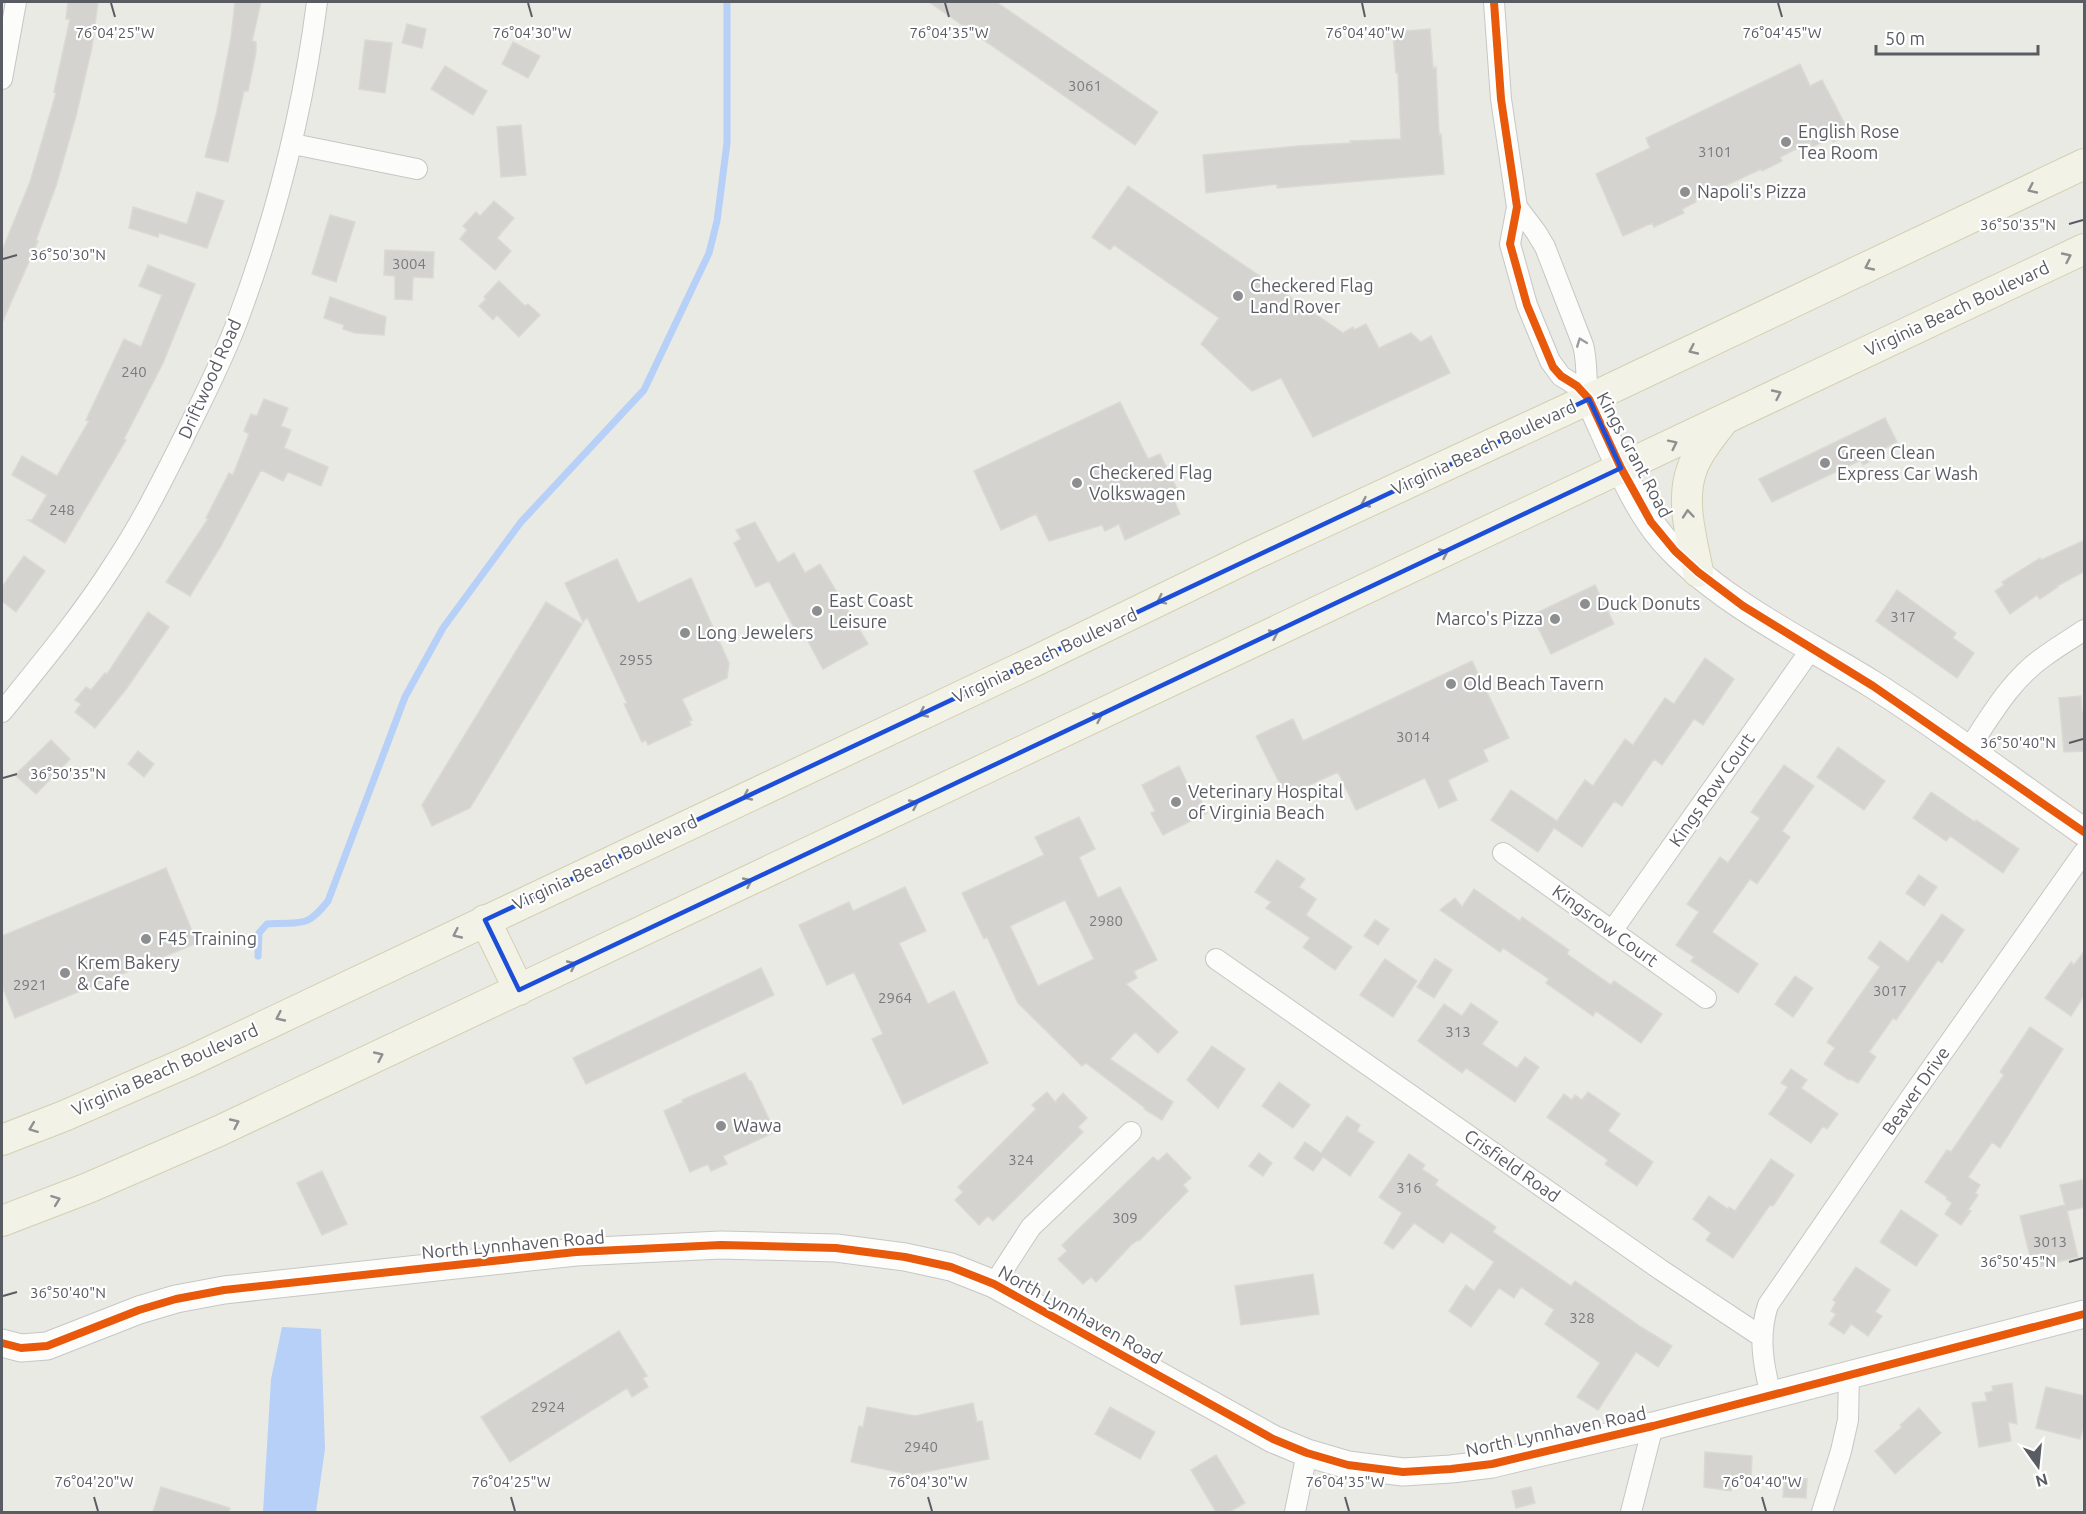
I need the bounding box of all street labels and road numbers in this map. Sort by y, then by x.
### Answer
street label: Virginia Beach Boulevard [1861,256,2052,360]
street label: Driftwood Road [174,316,244,442]
street label: Kings Grant Road [1593,388,1676,521]
street label: Virginia Beach Boulevard [1388,395,1579,499]
street label: Virginia Beach Boulevard [949,603,1140,707]
street label: Kings Row Court [1665,729,1758,850]
street label: Virginia Beach Boulevard [509,810,700,914]
street label: Kingsrow Court [1549,880,1662,970]
street label: Virginia Beach Boulevard [68,1019,261,1119]
street label: Beaver Drive [1878,1043,1953,1138]
street label: Crisfield Road [1461,1125,1564,1206]
street label: North Lynnhaven Road [420,1226,605,1262]
street label: North Lynnhaven Road [995,1261,1166,1367]
street label: North Lynnhaven Road [1464,1402,1648,1460]

